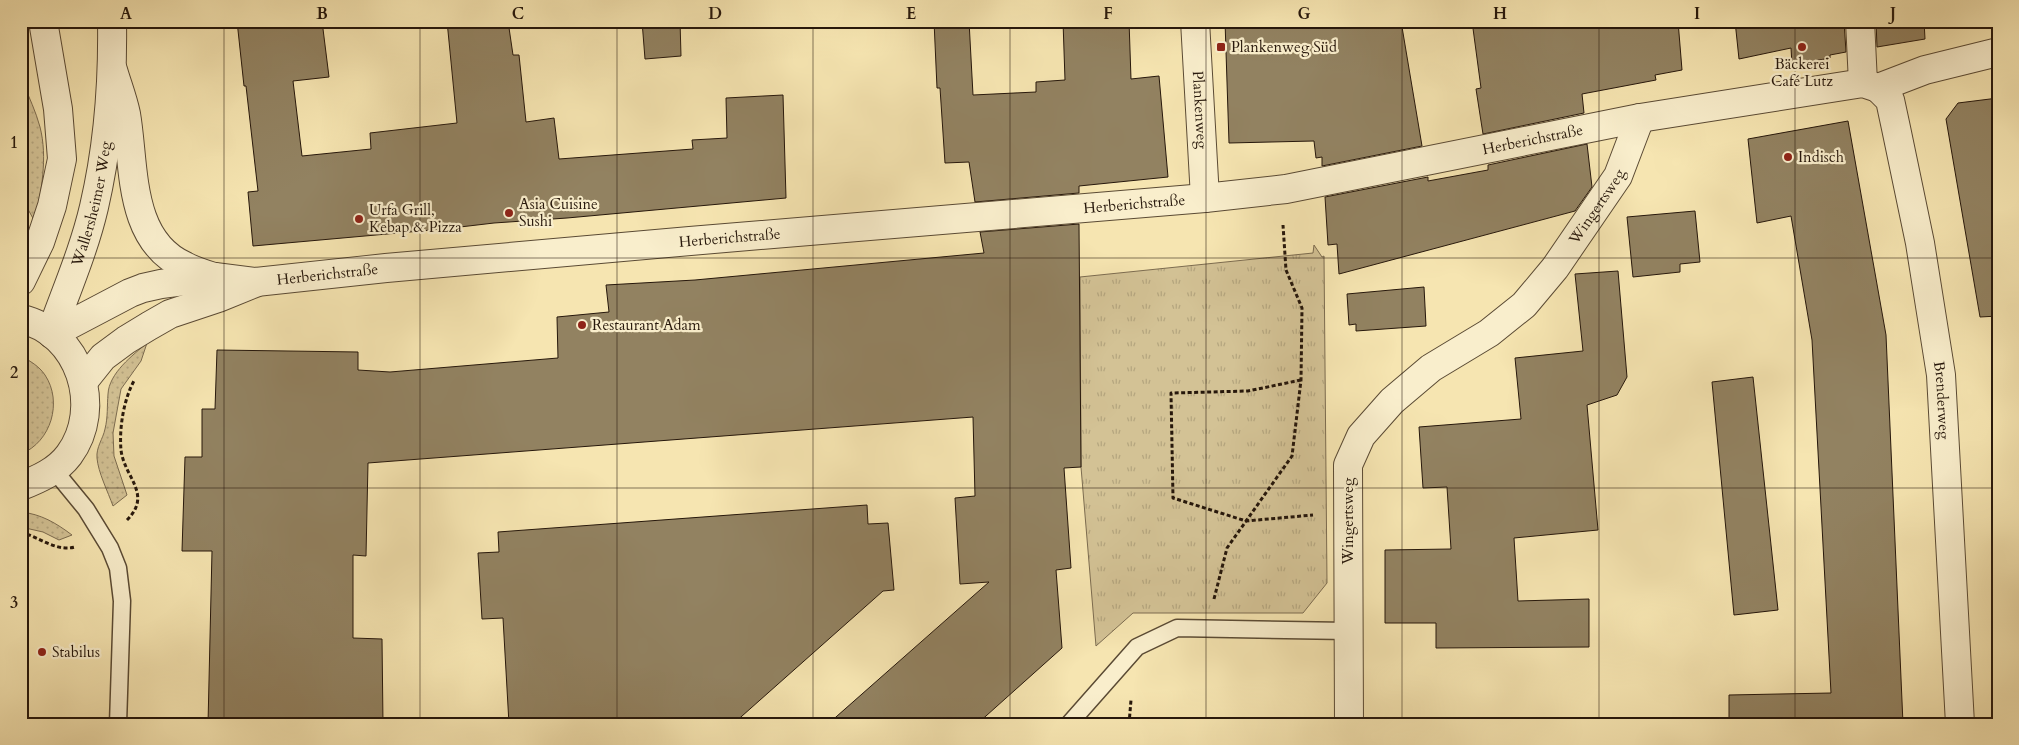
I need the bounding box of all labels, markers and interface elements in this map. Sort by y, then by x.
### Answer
text: A [120,3,132,25]
text: B [316,3,328,25]
text: C [512,3,524,25]
text: D [708,3,722,25]
text: E [906,3,916,25]
text: F [1103,3,1113,25]
text: G [1297,3,1311,25]
text: H [1493,3,1507,25]
text: I [1694,3,1700,25]
text: J [1888,3,1896,25]
place label: Plankenweg Süd [1231,37,1337,57]
marker: Plankenweg Süd [1215,41,1227,53]
marker: Bäckerei Café Lutz [1796,41,1808,53]
place label: Bäckerei Café Lutz [1771,54,1833,91]
street label: Plankenweg [1188,70,1212,150]
street label: Herberichstraße [1481,120,1585,159]
text: 1 [10,132,18,154]
street label: Wallersheimer Weg [66,139,116,270]
place label: Indisch [1798,147,1845,167]
marker: Indisch [1782,151,1794,163]
street label: Wingertsweg [1564,166,1630,249]
street label: Herberichstraße [1083,190,1186,218]
place label: Asia Cuisine Sushi [519,194,598,231]
place label: Urfa Grill, Kebap & Pizza [369,200,462,237]
marker: Asia Cuisine Sushi [503,207,515,219]
marker: Urfa Grill, Kebap & Pizza [353,213,365,225]
street label: Herberichstraße [678,223,782,252]
street label: Herberichstraße [276,259,379,290]
place label: Restaurant Adam [592,315,701,335]
marker: Restaurant Adam [576,319,588,331]
street label: Brenderweg [1929,360,1955,441]
text: 2 [10,362,18,384]
street label: Wingertsweg [1338,477,1358,566]
text: 3 [10,592,18,614]
place label: Stabilus [52,642,100,662]
marker: Stabilus [36,646,48,658]

